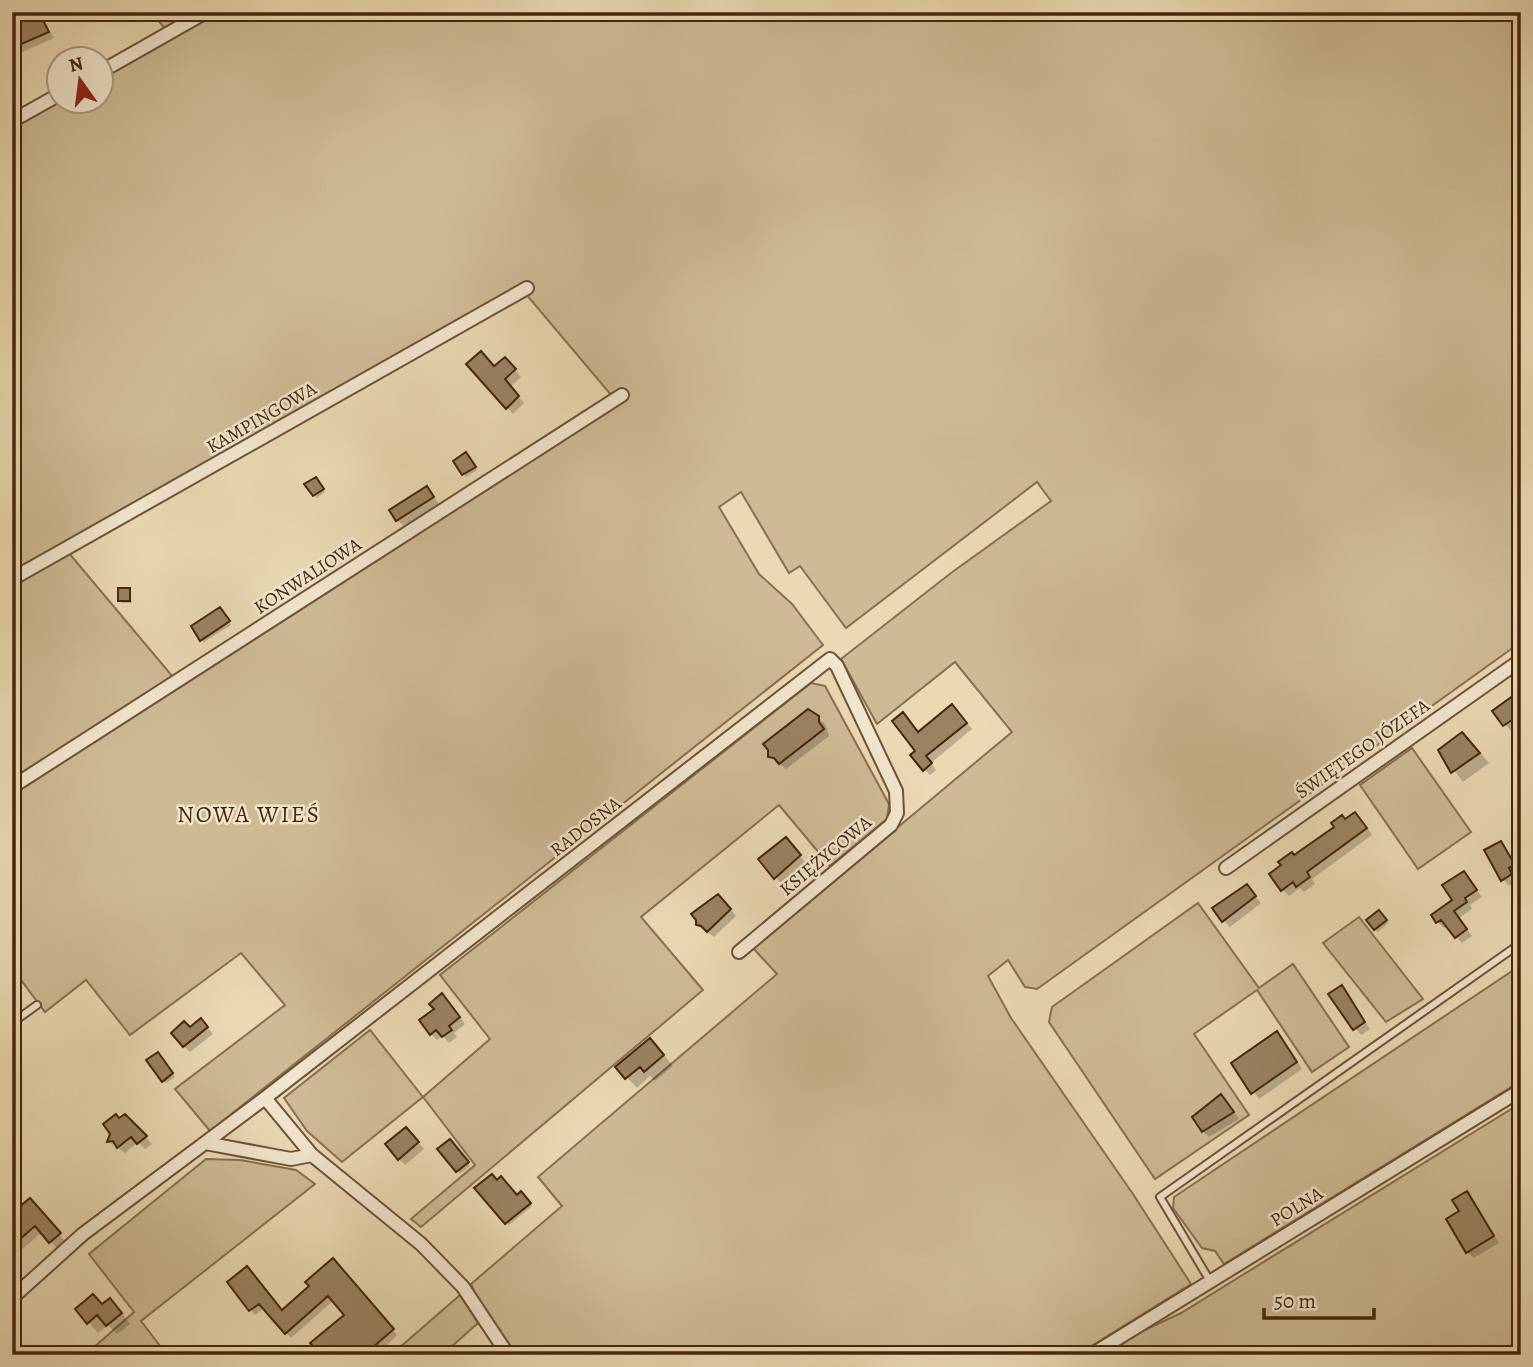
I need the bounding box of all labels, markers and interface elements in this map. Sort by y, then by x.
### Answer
north arrow [46,46,116,116]
text: N [66,50,86,79]
street label: KAMPINGOWA [202,375,322,460]
street label: KONWALIOWA [249,531,367,620]
street label: ŚWIĘTEGO JÓZEFA [1290,692,1436,805]
street label: RADOSNA [545,790,627,863]
district label: NOWA WIEŚ [177,799,321,830]
street label: KSIĘŻYCOWA [774,809,878,902]
street label: POLNA [1265,1180,1329,1233]
scale bar [1264,1276,1374,1320]
text: 50 m [1274,1287,1316,1315]

